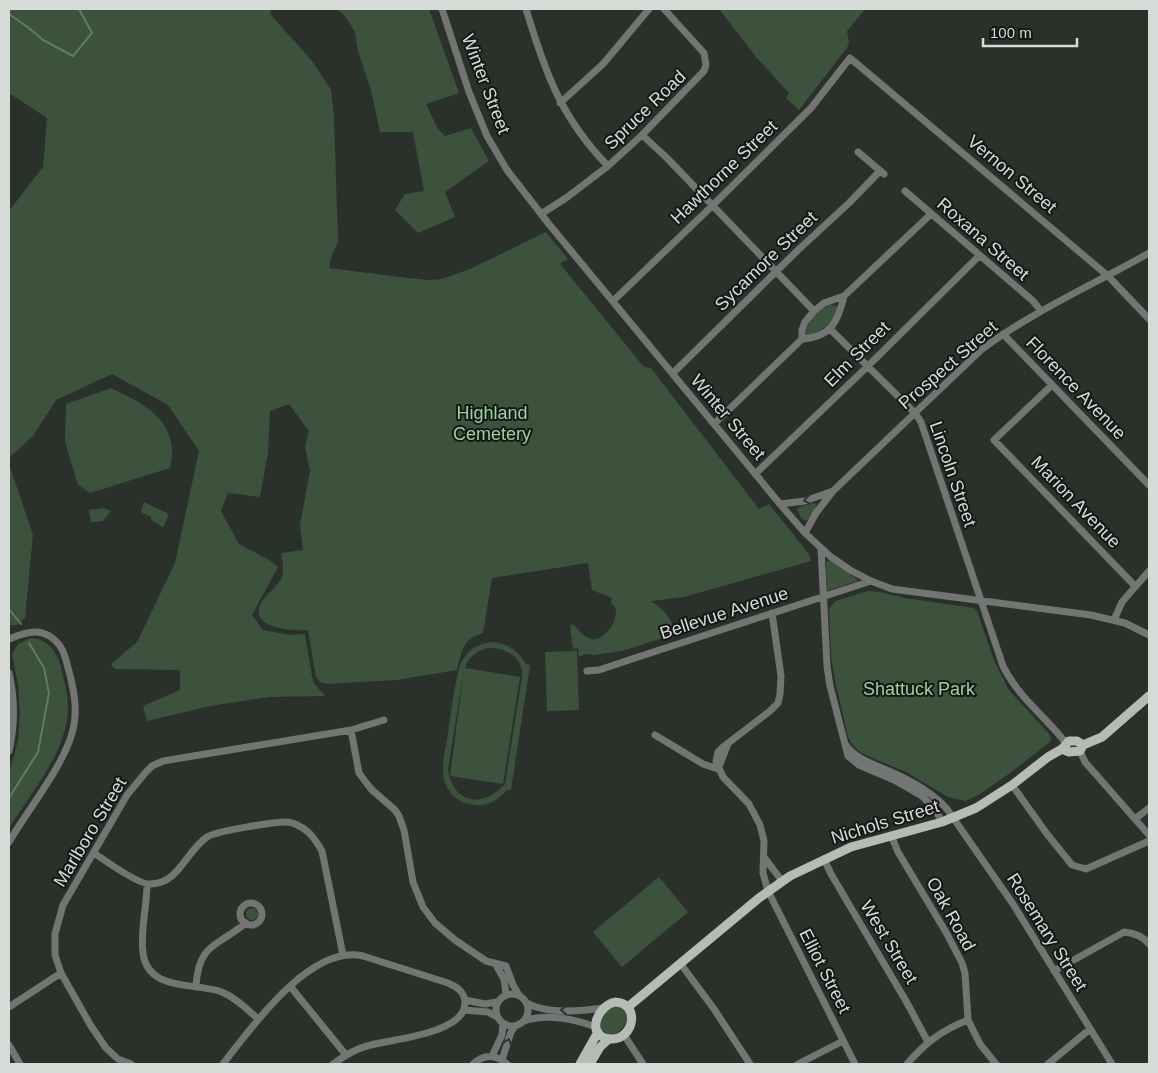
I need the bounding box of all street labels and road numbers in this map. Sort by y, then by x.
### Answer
street label: Winter Street [458,31,514,137]
street label: Spruce Road [600,66,690,154]
street label: Hawthorne Street [667,116,781,228]
street label: Vernon Street [963,131,1061,217]
street label: Roxana Street [933,194,1033,284]
street label: Sycamore Street [711,207,821,315]
street label: Elm Street [820,317,894,391]
street label: Prospect Street [895,317,1001,413]
street label: Florence Avenue [1022,333,1130,443]
street label: Winter Street [687,370,769,464]
street label: Lincoln Street [926,419,980,529]
street label: Marion Avenue [1027,452,1125,552]
street label: Bellevue Avenue [657,583,791,643]
street label: Marlboro Street [49,774,131,890]
street label: Nichols Street [829,796,941,848]
street label: Rosemary Street [1003,869,1091,995]
street label: Oak Road [923,874,979,954]
street label: West Street [856,897,922,987]
street label: Elliot Street [795,925,855,1017]

